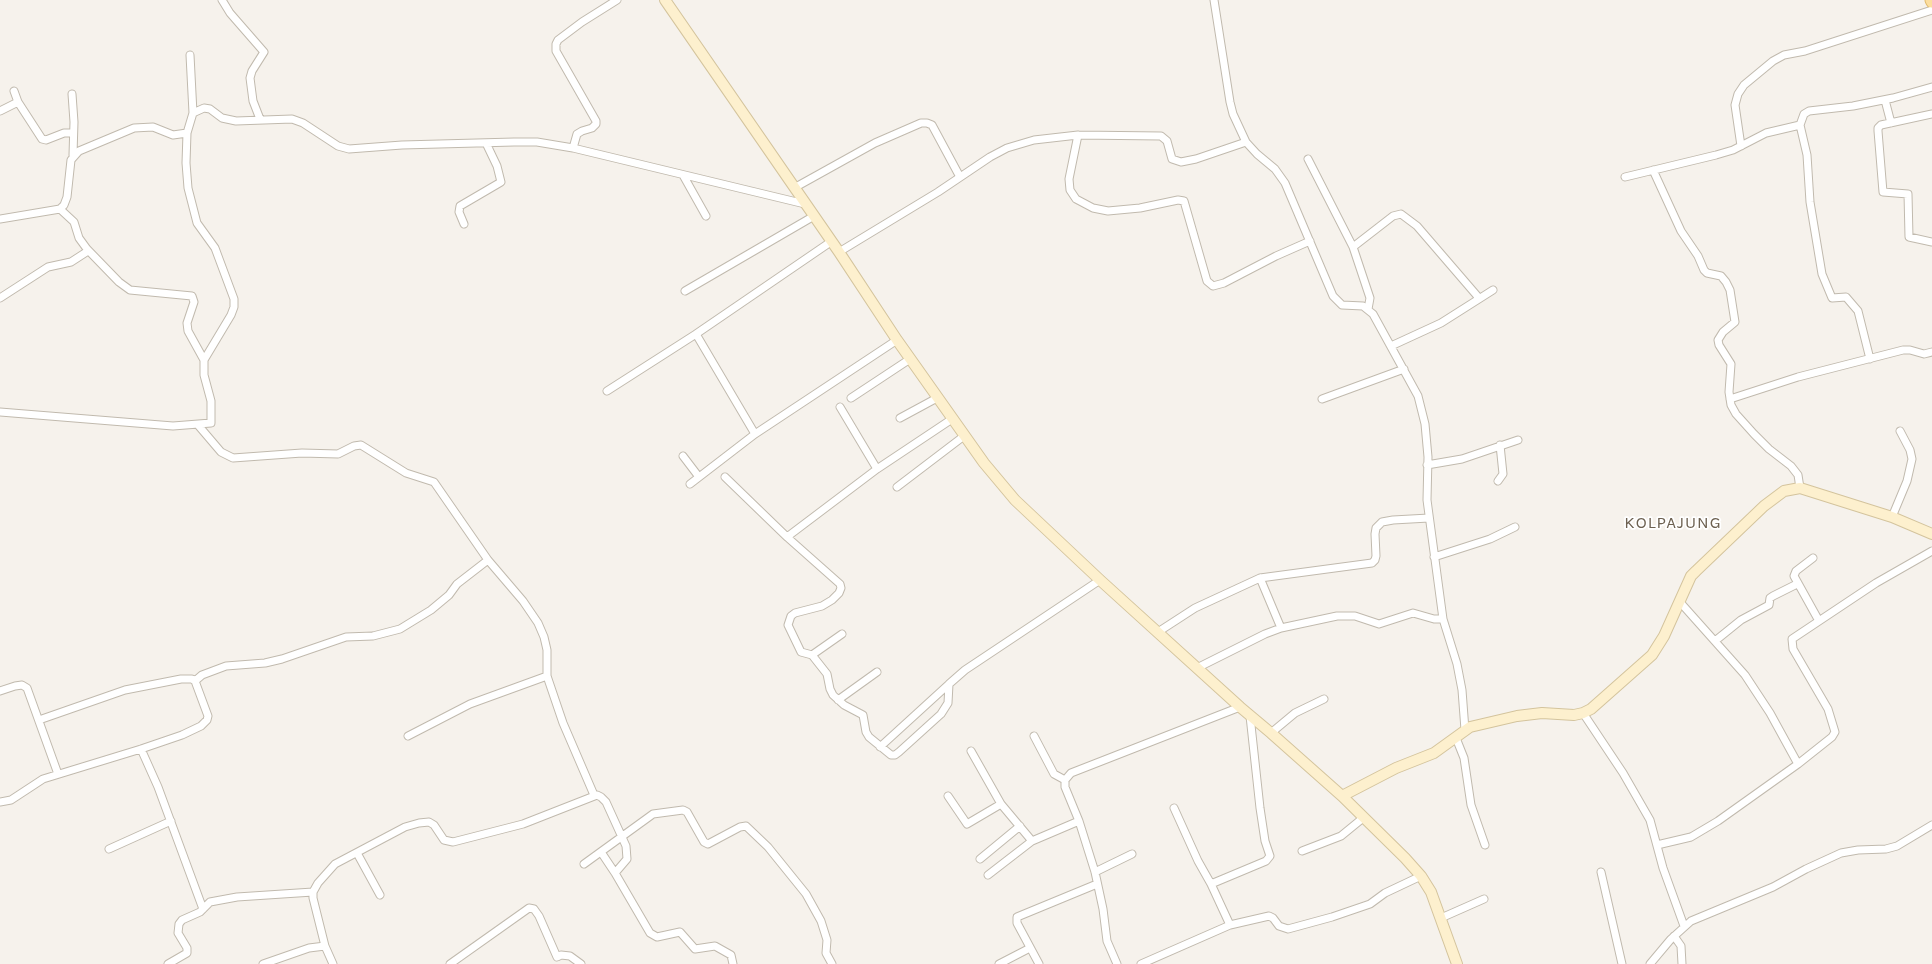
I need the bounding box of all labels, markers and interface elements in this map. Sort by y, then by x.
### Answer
district label: KOLPAJUNG [1624,513,1722,533]

